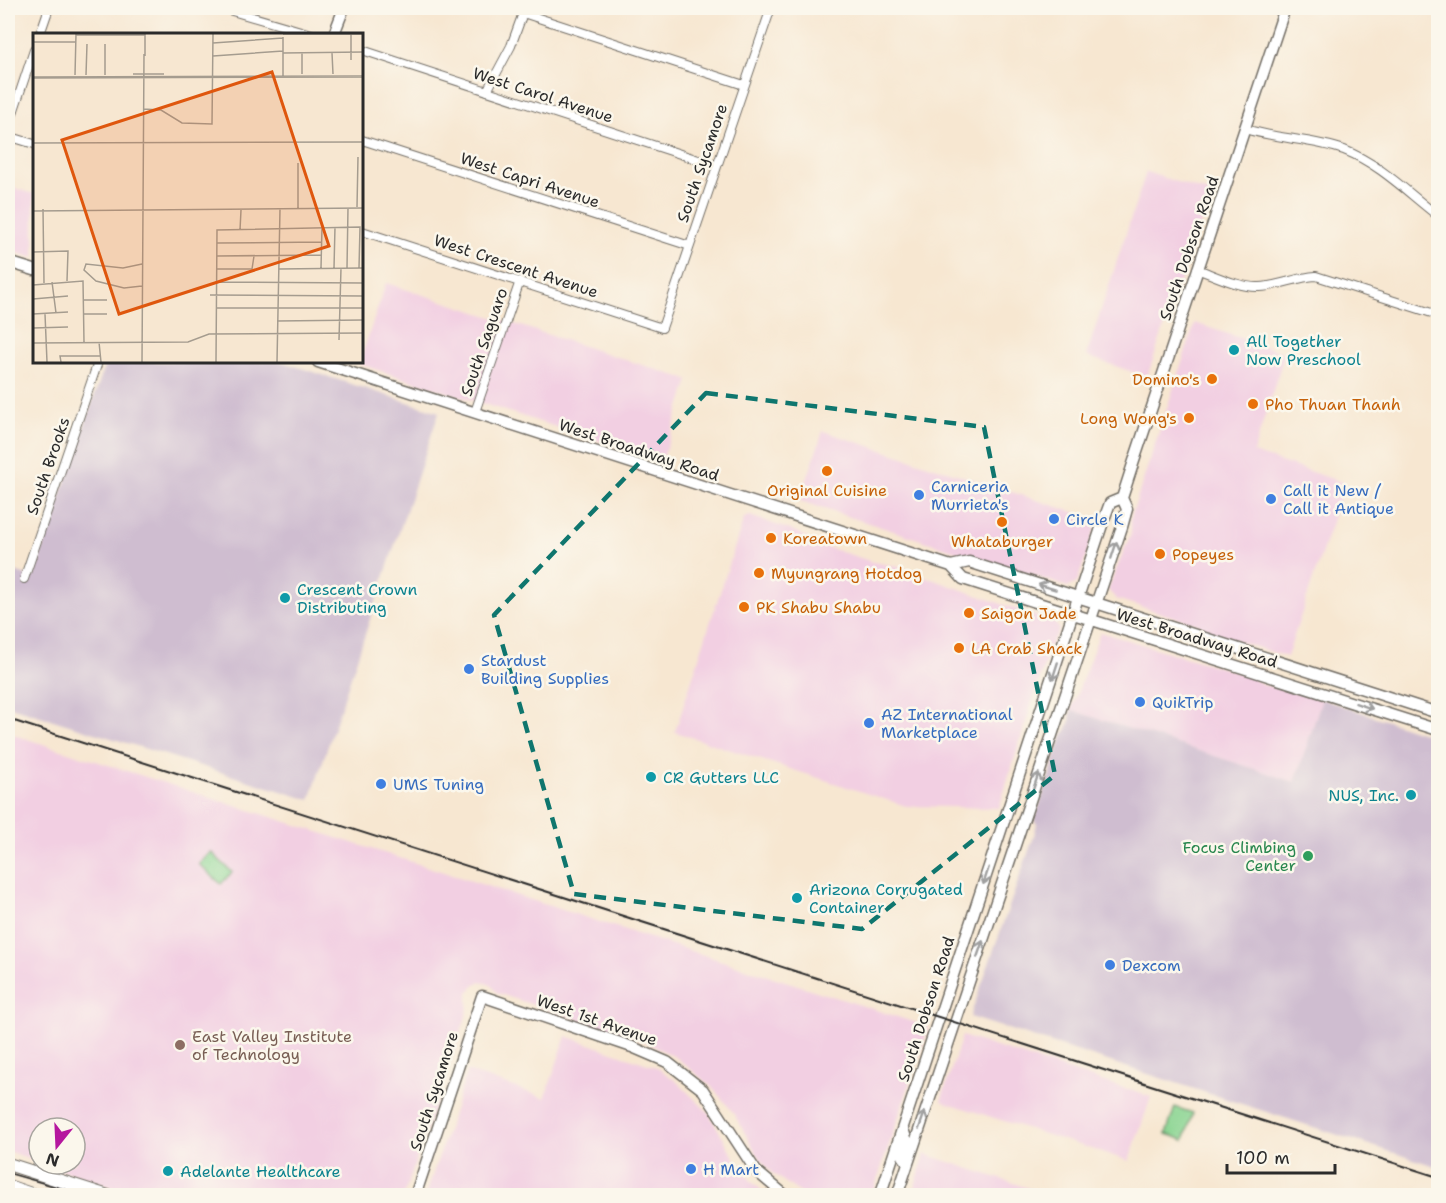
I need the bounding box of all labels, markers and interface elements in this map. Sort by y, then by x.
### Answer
inset map [33,33,363,363]
street label: West Carol Avenue [470,62,616,128]
street label: South Sycamore [672,101,732,225]
street label: West Capri Avenue [458,148,602,212]
street label: South Dobson Road [1154,173,1224,323]
street label: West Crescent Avenue [431,230,601,302]
street label: South Saguaro [456,285,512,399]
place label: All Together Now Preschool [1246,331,1361,370]
marker: All Together Now Preschool [1227,343,1241,357]
place label: Domino's [1132,369,1200,390]
marker: Domino's [1205,372,1219,386]
place label: Pho Thuan Thanh [1265,394,1401,415]
marker: Pho Thuan Thanh [1246,397,1260,411]
place label: Long Wong's [1080,408,1177,429]
marker: Long Wong's [1182,411,1196,425]
street label: South Brooks [21,414,75,518]
street label: West Broadway Road [556,414,722,486]
marker: Original Cuisine [820,464,834,478]
place label: Carniceria Murrieta's [931,476,1009,515]
place label: Original Cuisine [767,480,887,501]
place label: Call it New / Call it Antique [1283,480,1394,519]
marker: Carniceria Murrieta's [912,488,926,502]
marker: Call it New / Call it Antique [1264,492,1278,506]
place label: Circle K [1066,509,1125,530]
marker: Circle K [1047,512,1061,526]
marker: Whataburger [995,515,1009,529]
place label: Koreatown [783,528,867,549]
marker: Koreatown [764,531,778,545]
place label: Whataburger [951,531,1053,552]
one-way arrow [1109,541,1120,560]
place label: Popeyes [1172,544,1234,565]
marker: Popeyes [1153,547,1167,561]
place label: Myungrang Hotdog [771,563,922,584]
marker: Myungrang Hotdog [752,566,766,580]
place label: Crescent Crown Distributing [297,579,417,618]
one-way arrow [1038,581,1057,592]
marker: Crescent Crown Distributing [278,591,292,605]
place label: PK Shabu Shabu [756,597,881,618]
marker: PK Shabu Shabu [737,600,751,614]
place label: Saigon Jade [981,603,1077,624]
street label: West Broadway Road [1114,603,1280,673]
marker: Saigon Jade [962,606,976,620]
place label: LA Crab Shack [971,638,1083,659]
marker: LA Crab Shack [952,641,966,655]
place label: Stardust Building Supplies [481,650,609,689]
one-way arrow [1048,661,1059,680]
marker: Stardust Building Supplies [462,662,476,676]
place label: QuikTrip [1152,692,1214,713]
marker: QuikTrip [1133,695,1147,709]
one-way arrow [1354,701,1373,712]
place label: AZ International Marketplace [881,704,1013,743]
marker: AZ International Marketplace [862,716,876,730]
place label: CR Gutters LLC [663,767,779,788]
marker: CR Gutters LLC [644,770,658,784]
one-way arrow [1032,772,1043,791]
place label: UMS Tuning [393,774,484,795]
marker: UMS Tuning [374,777,388,791]
place label: NUS, Inc. [1328,785,1399,806]
marker: NUS, Inc. [1404,788,1418,802]
place label: Focus Climbing Center [1182,837,1296,876]
marker: Focus Climbing Center [1301,849,1315,863]
one-way arrow [980,866,991,885]
place label: Arizona Corrugated Container [809,879,963,918]
marker: Arizona Corrugated Container [790,891,804,905]
street label: South Dobson Road [893,934,959,1084]
one-way arrow [975,940,986,959]
place label: Dexcom [1122,955,1181,976]
marker: Dexcom [1103,958,1117,972]
street label: West 1st Avenue [534,990,660,1050]
place label: East Valley Institute of Technology [192,1026,352,1065]
street label: South Sycamore [405,1029,463,1153]
marker: East Valley Institute of Technology [173,1038,187,1052]
one-way arrow [918,1111,929,1130]
north arrow [27,1116,87,1176]
scale bar [1227,1137,1335,1175]
text: 100 m [1236,1146,1290,1170]
text: N [43,1148,62,1172]
place label: H Mart [703,1159,759,1180]
place label: Adelante Healthcare [180,1161,341,1182]
marker: H Mart [684,1162,698,1176]
marker: Adelante Healthcare [161,1164,175,1178]

